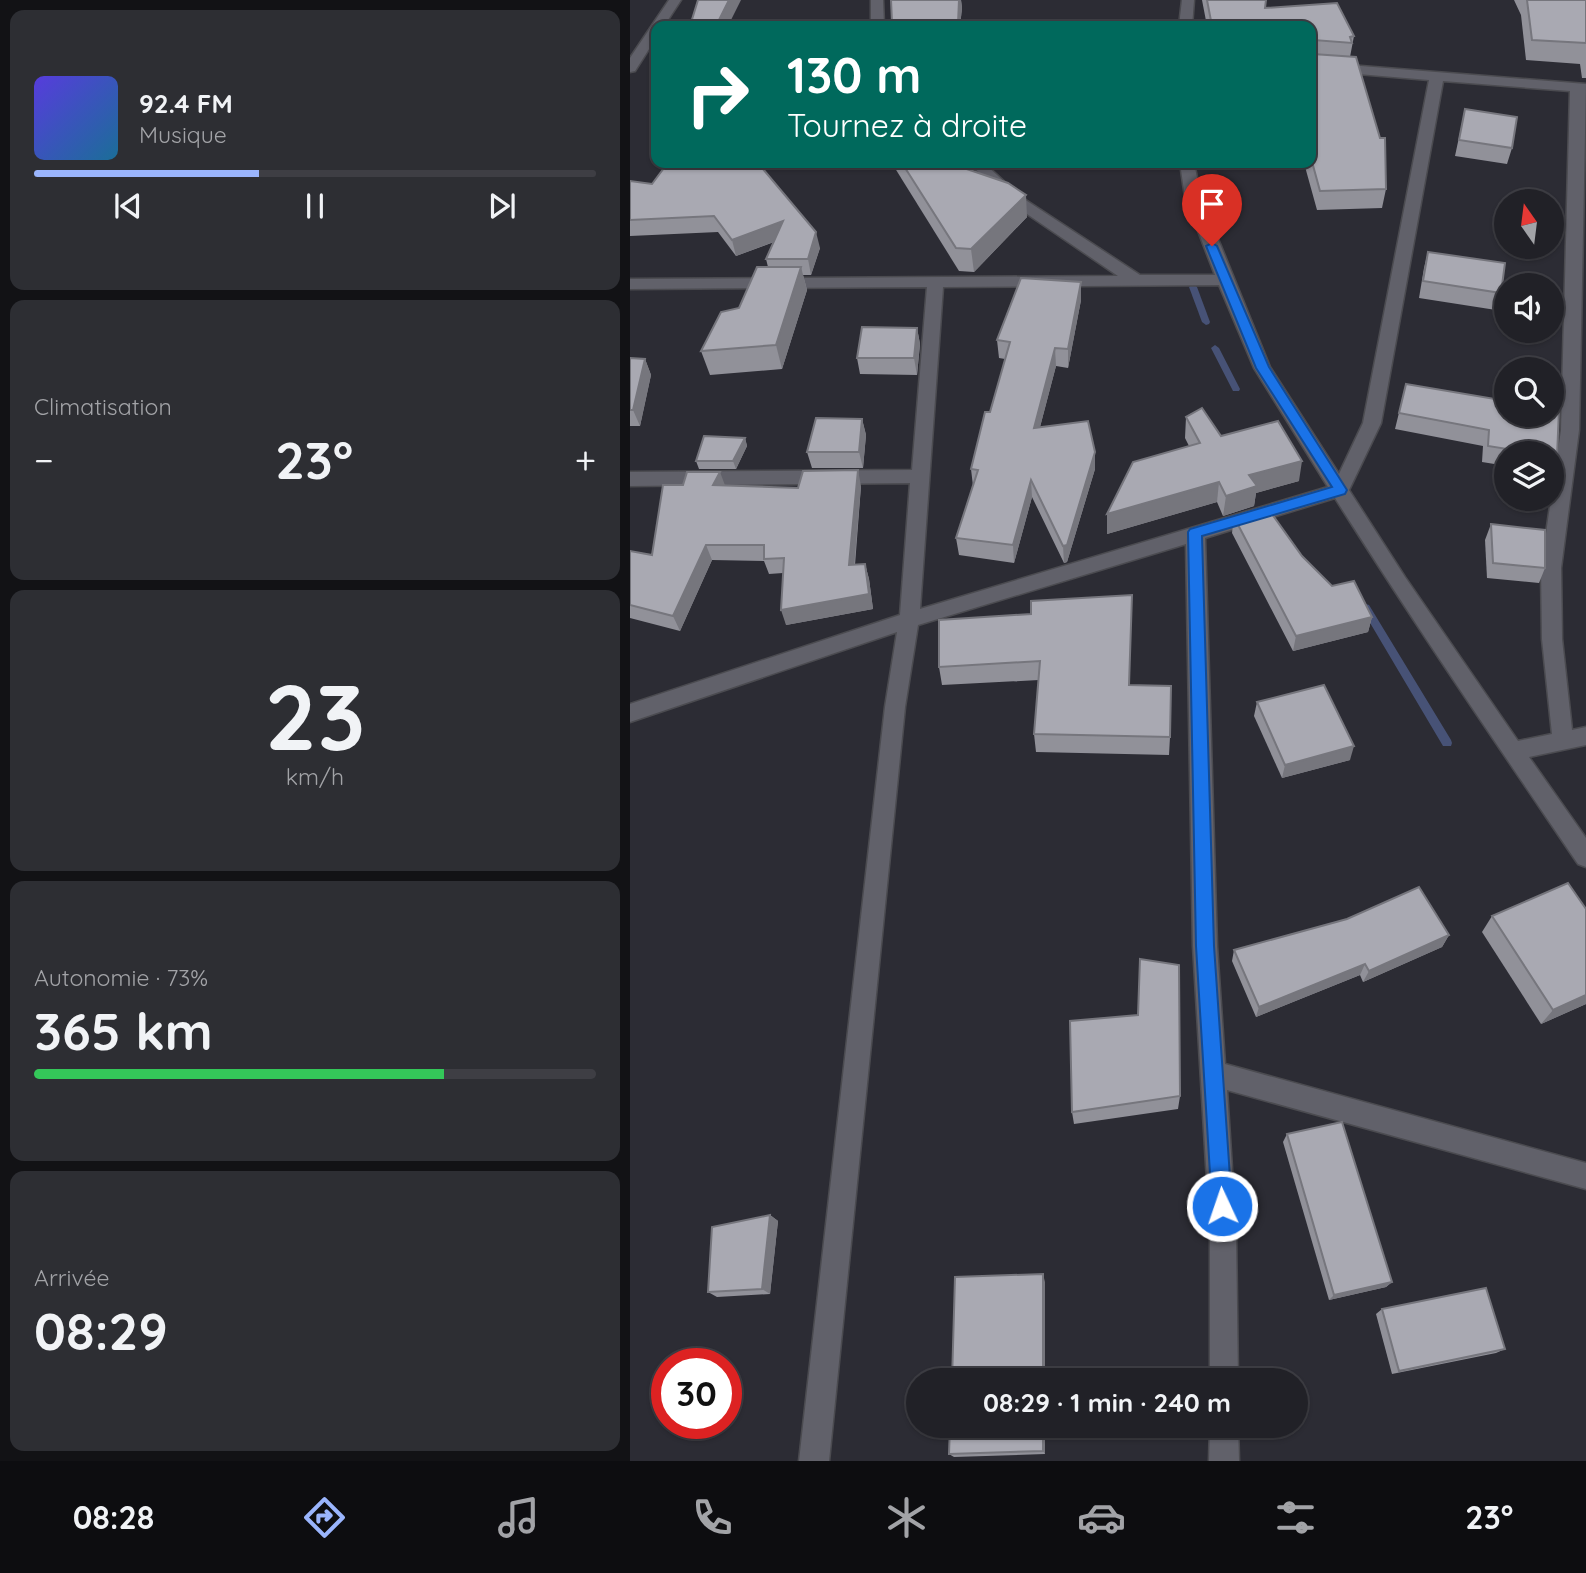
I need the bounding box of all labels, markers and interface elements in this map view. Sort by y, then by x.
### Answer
text: 130 m [787,44,921,105]
icon: right [672,49,763,140]
text: 92.4 FM [139,87,233,120]
text: Tournez à droite [787,105,1027,145]
text: Musique [139,120,227,149]
pin [1182,174,1242,246]
icon: arrive [1193,185,1231,223]
icon: previous [109,187,147,225]
icon: pause [296,187,334,225]
icon: next [483,187,521,225]
north arrow [1494,189,1564,259]
map controls [1494,189,1564,511]
button: sound [1494,273,1564,343]
button: search [1494,357,1564,427]
text: Climatisation [34,392,172,421]
text: 23° [275,427,353,492]
text: − [34,436,54,484]
text: + [575,436,596,484]
button: layers [1494,441,1564,511]
text: 23 [265,659,365,773]
text: km/h [286,762,344,791]
text: Autonomie · 73% [34,963,208,992]
text: 365 km [34,998,213,1063]
position arrow [1185,1169,1259,1243]
text: Arrivée [34,1263,110,1292]
text: 08:29 [34,1298,168,1363]
speed limit sign: 30 [651,1348,742,1439]
text: 08:29 · 1 min · 240 m [983,1386,1231,1419]
icon: directions [300,1493,349,1542]
icon: music [494,1493,543,1542]
icon: phone [688,1493,737,1542]
icon: climate [882,1493,931,1542]
icon: car [1077,1493,1126,1542]
icon: filters [1271,1493,1320,1542]
text: 08:28 [73,1497,154,1537]
text: 23° [1465,1497,1513,1537]

